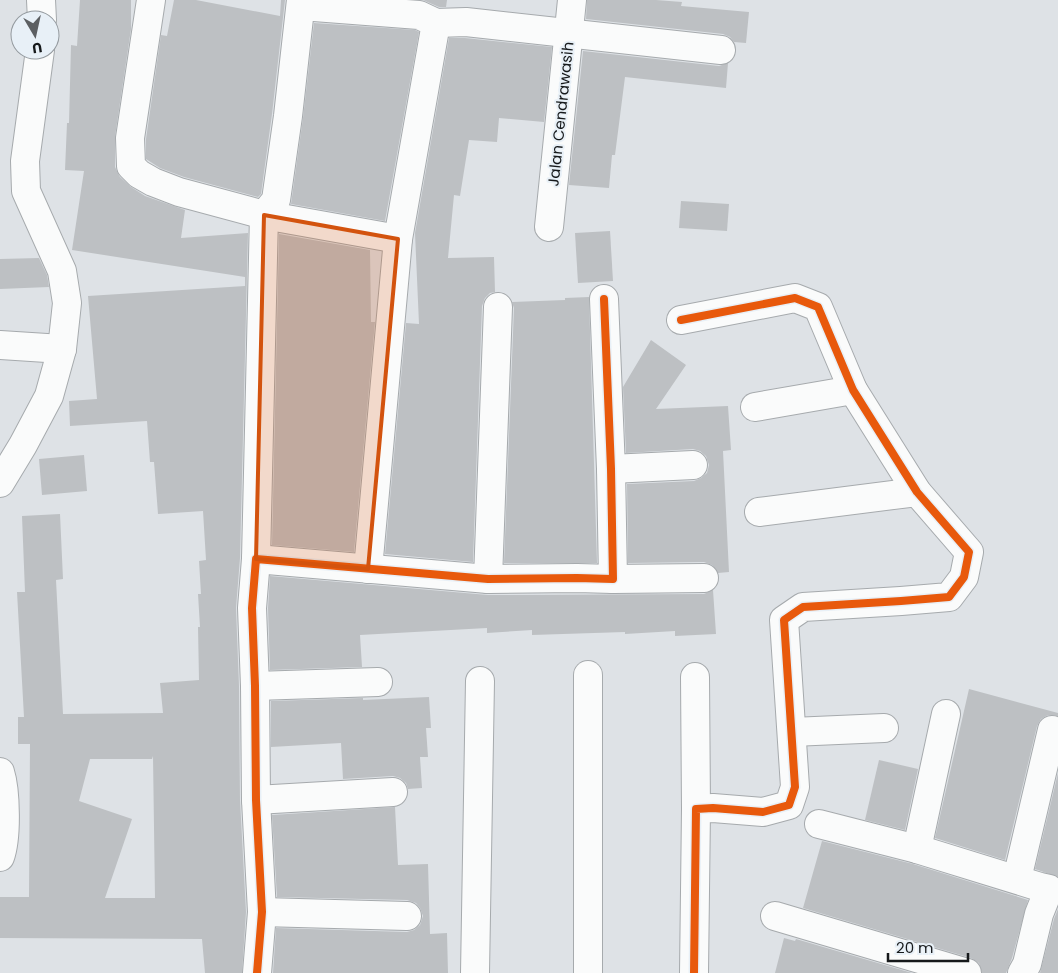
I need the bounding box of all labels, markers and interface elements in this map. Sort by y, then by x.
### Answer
north arrow [10,10,60,60]
text: U [30,37,43,59]
street label: Jalan Cendrawasih [542,41,579,187]
scale bar [888,930,968,962]
text: 20 m [896,937,934,958]

